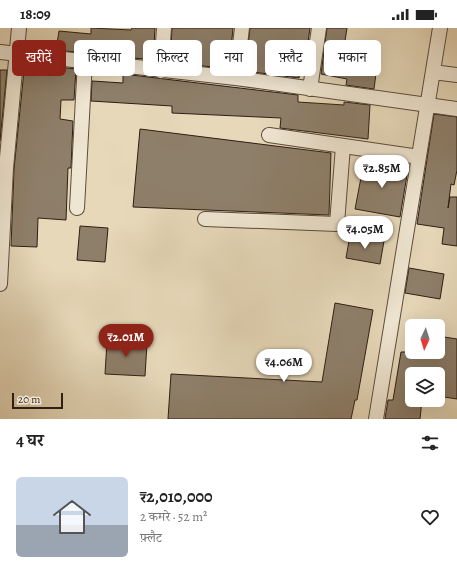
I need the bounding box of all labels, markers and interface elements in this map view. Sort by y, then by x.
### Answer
text: 18:09 [20,4,51,24]
chip: खरीदें [12,40,66,76]
chip: किराया [74,40,135,76]
chip: फ़िल्टर [143,40,202,76]
chip: नया [210,40,257,76]
chip: फ़्लैट [265,40,316,76]
chip: मकान [324,40,381,76]
pin: ₹2.85M [349,155,415,189]
text: ₹2.85M [363,159,401,176]
pin: ₹4.05M [332,216,398,250]
text: ₹4.05M [346,220,384,237]
north arrow [405,319,445,359]
map controls [405,319,445,407]
pin: ₹2.01M [93,324,159,358]
text: ₹2.01M [108,328,144,345]
pin: ₹4.06M [251,349,317,383]
text: ₹4.06M [265,353,303,370]
button: layers [405,367,445,407]
scale bar [12,391,63,410]
text: 20 m [18,392,40,407]
text: 4 घर [16,429,44,452]
icon: filters [419,432,441,454]
text: ₹2,010,000 [140,485,213,508]
icon: home [48,493,96,541]
icon: heart [419,506,441,528]
text: 2 कमरे · 52 m² [140,508,207,525]
text: फ़्लैट [140,529,162,546]

